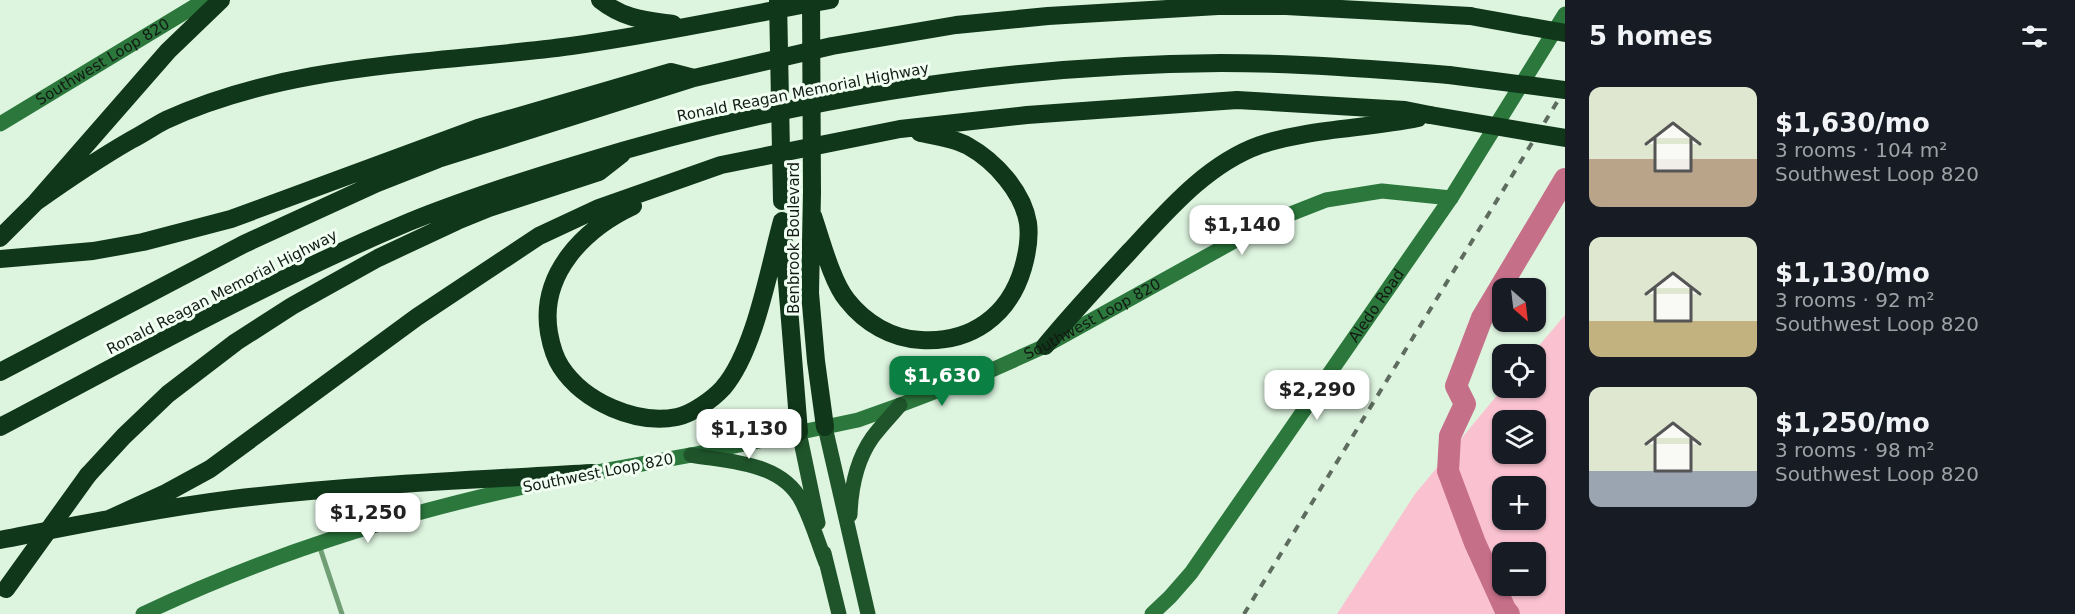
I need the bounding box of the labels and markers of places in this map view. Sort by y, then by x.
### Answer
pin: $1,140 [1193,205,1291,256]
pin: $1,630 [893,356,991,407]
pin: $2,290 [1268,370,1366,421]
pin: $1,130 [700,409,798,460]
pin: $1,250 [319,493,417,544]

